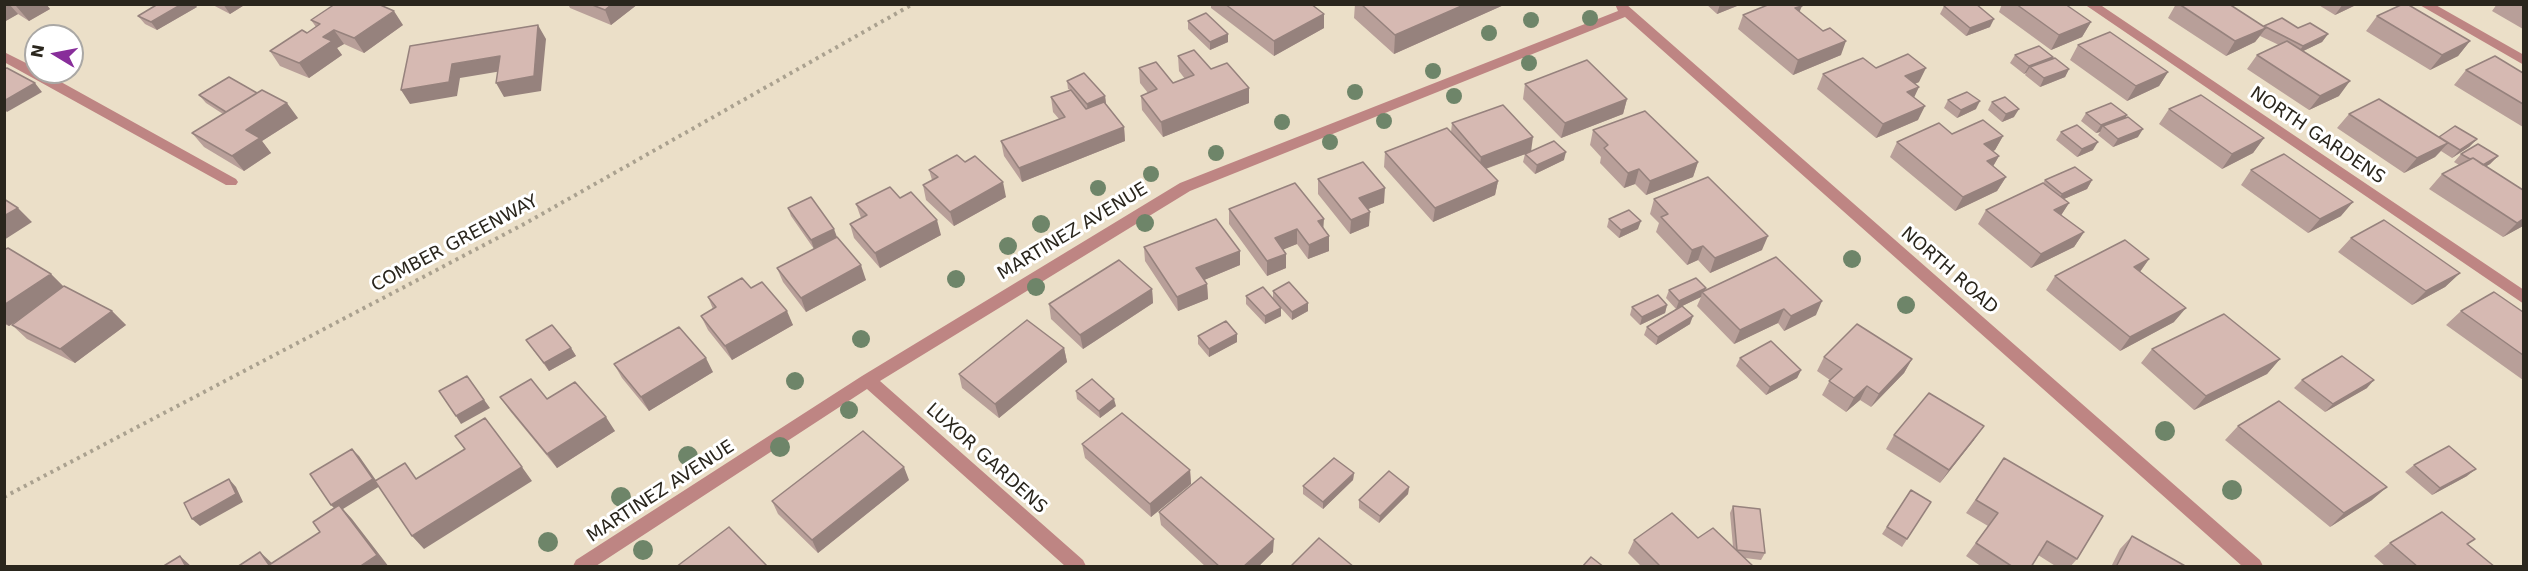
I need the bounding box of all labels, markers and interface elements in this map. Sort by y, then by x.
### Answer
north arrow [24,24,84,84]
text: N [27,43,48,59]
street label: NORTH GARDENS [2245,83,2389,189]
street label: MARTINEZ AVENUE [994,179,1152,285]
street label: COMBER GREENWAY [368,191,542,297]
street label: NORTH ROAD [1896,223,2002,319]
street label: LUXOR GARDENS [921,399,1051,519]
street label: MARTINEZ AVENUE [583,436,739,548]

